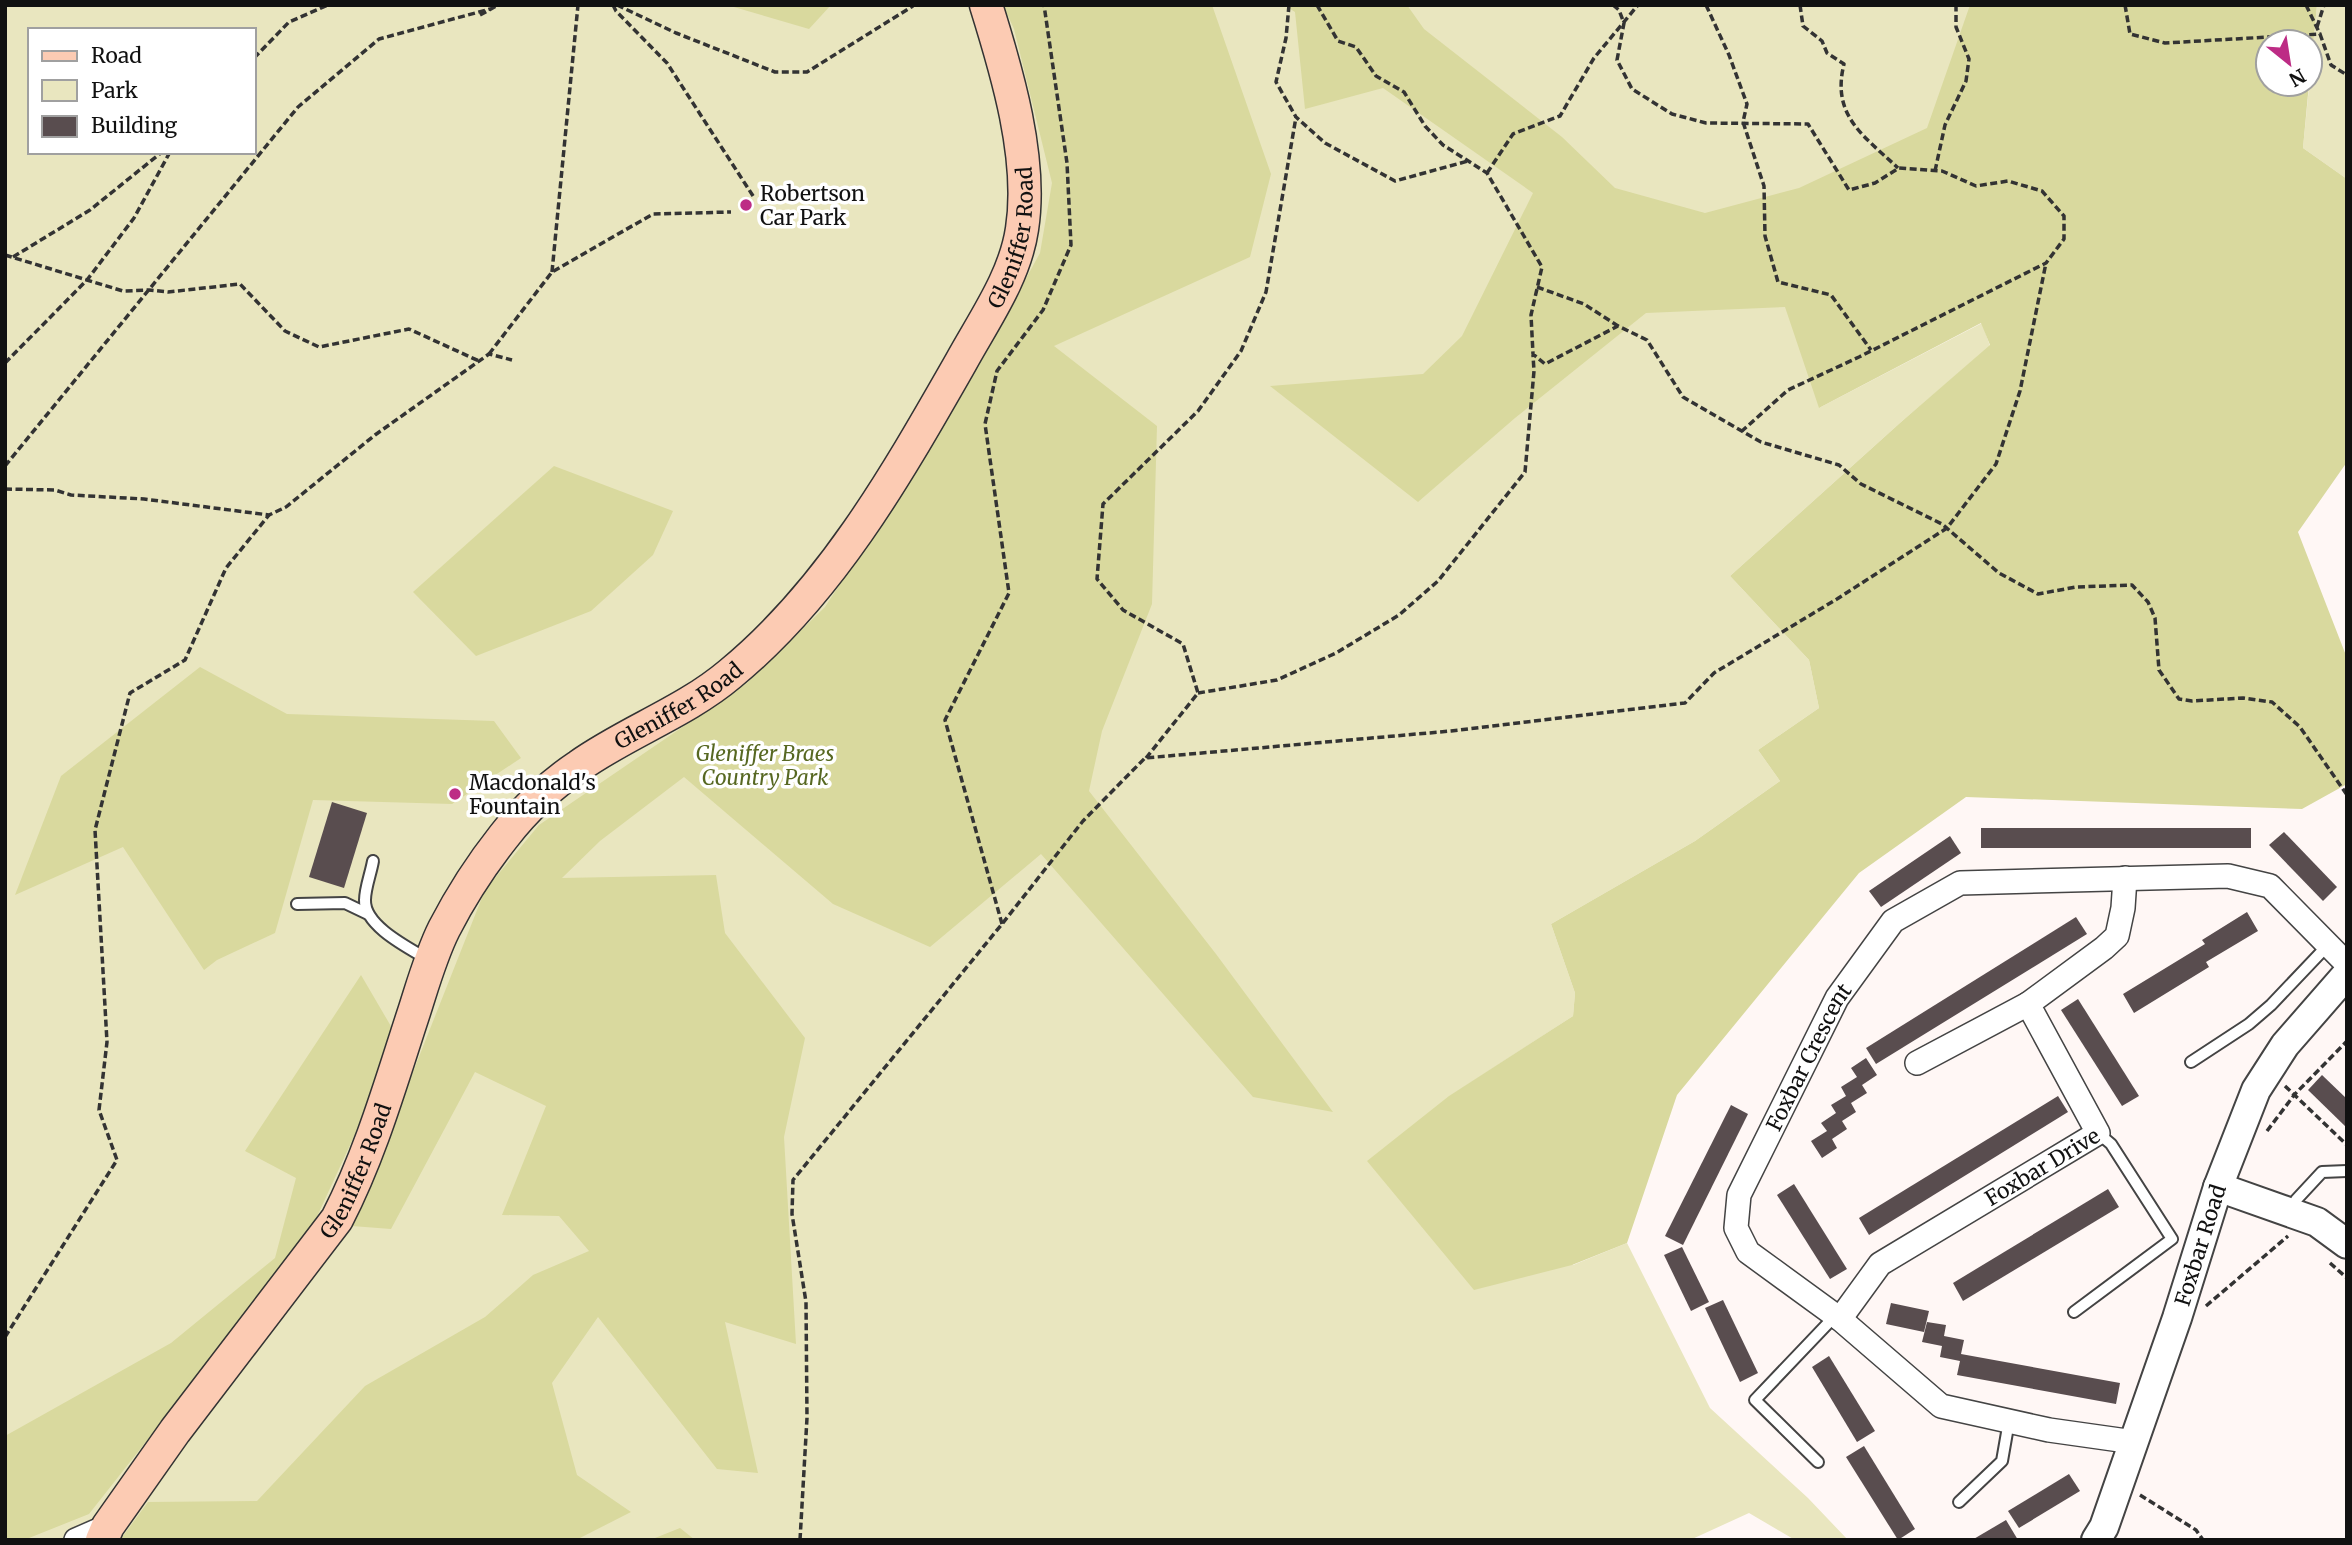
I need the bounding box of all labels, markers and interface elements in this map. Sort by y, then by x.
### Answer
legend [28,28,256,154]
north arrow [2254,28,2324,98]
text: Road [91,42,142,69]
text: N [2285,64,2310,92]
text: Park [91,77,138,104]
text: Building [91,112,178,139]
street label: Gleniffer Road [981,165,1038,313]
place label: Robertson Car Park [760,180,865,231]
marker: Robertson Car Park [738,197,754,213]
street label: Gleniffer Road [609,656,748,755]
park label: Gleniffer Braes Country Park [696,740,835,791]
place label: Macdonald's Fountain [469,769,596,820]
marker: Macdonald's Fountain [447,786,463,802]
street label: Foxbar Crescent [1760,978,1857,1135]
street label: Gleniffer Road [313,1099,397,1244]
street label: Foxbar Drive [1980,1122,2104,1212]
street label: Foxbar Road [2168,1181,2232,1309]

